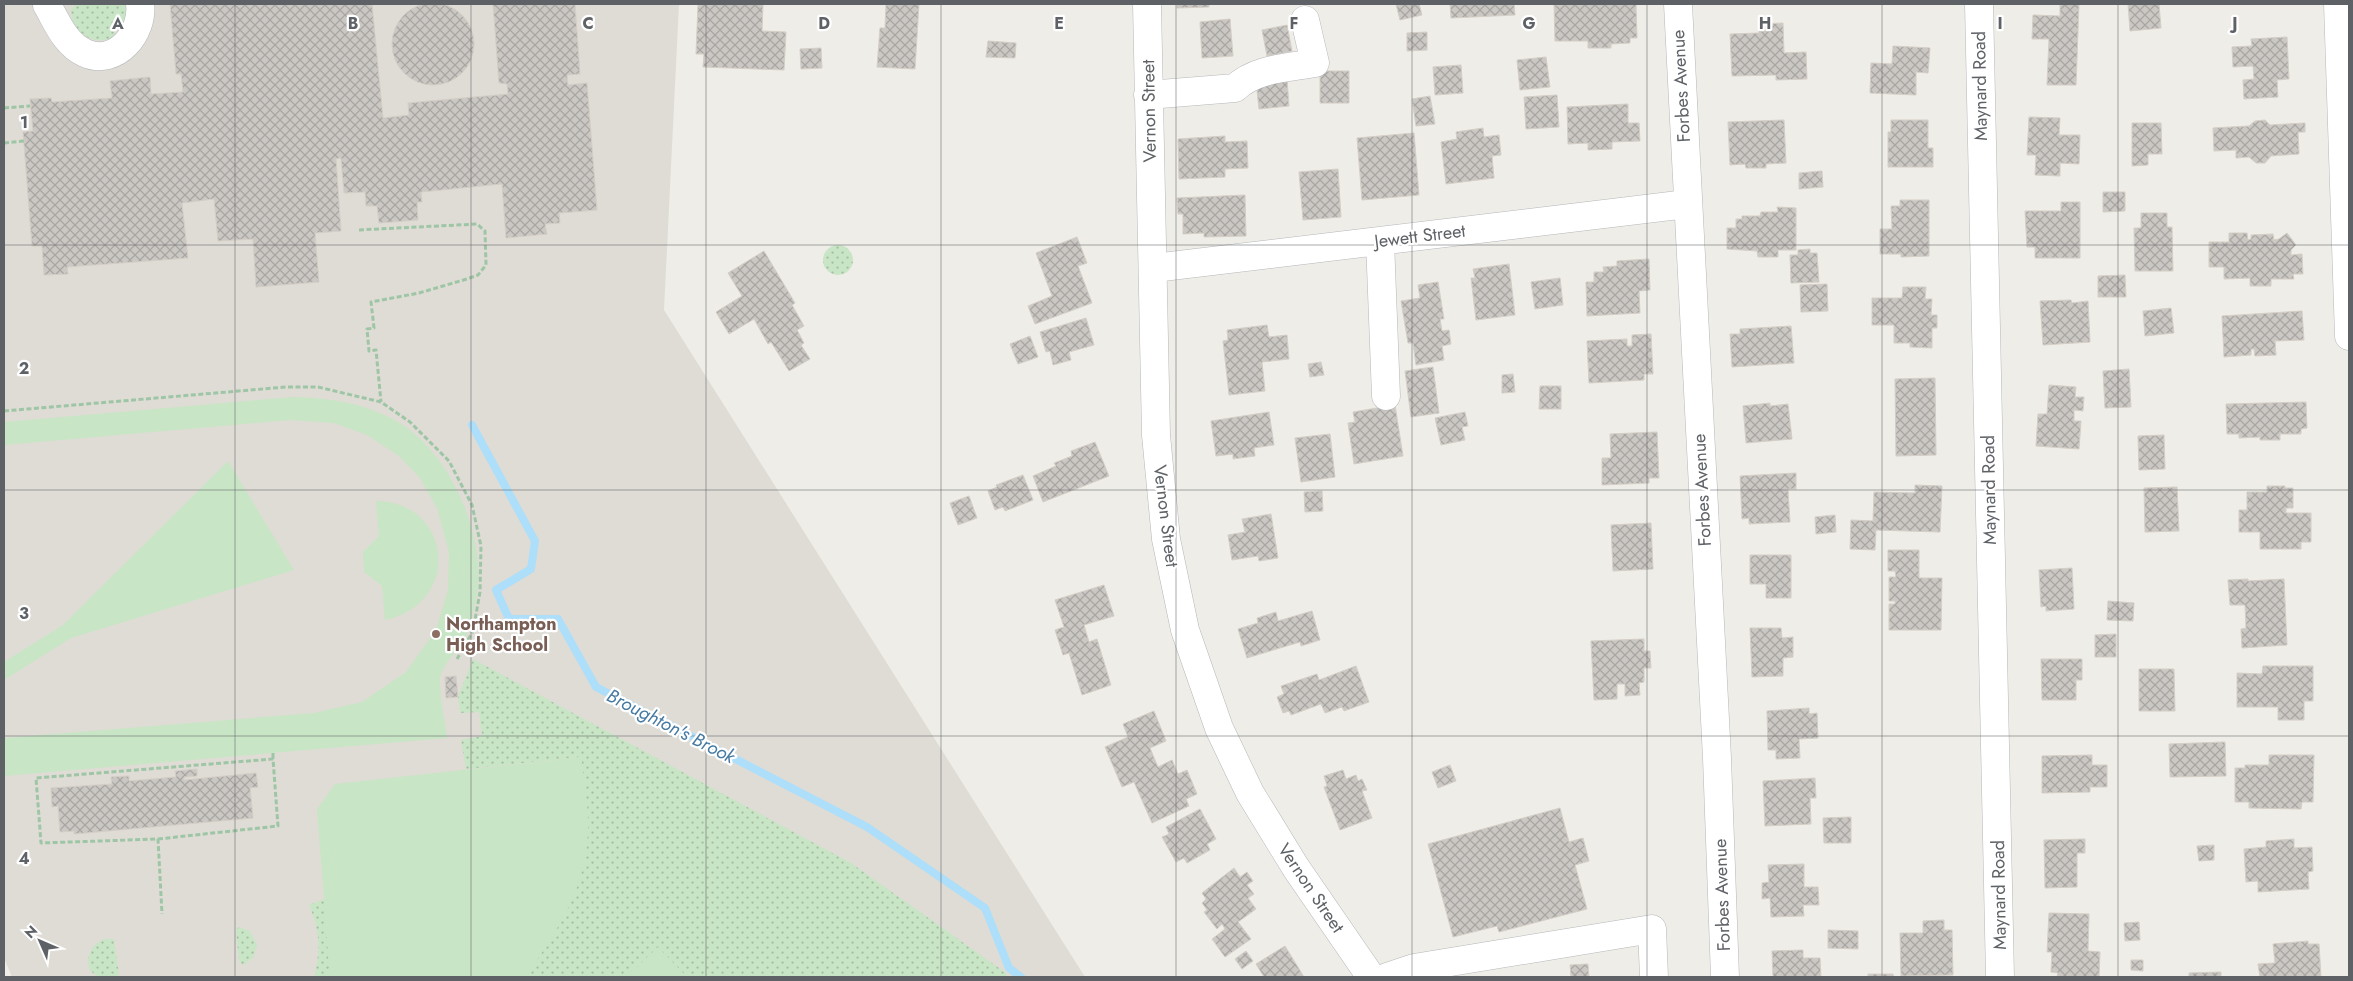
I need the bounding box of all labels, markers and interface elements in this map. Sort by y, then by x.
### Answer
text: A [111,12,124,35]
text: B [348,12,358,35]
text: C [582,12,594,35]
text: D [818,12,830,35]
text: E [1054,12,1064,35]
text: F [1290,12,1298,35]
text: G [1522,12,1536,35]
text: H [1759,12,1771,35]
text: I [1997,12,2003,35]
text: J [2229,12,2238,35]
street label: Forbes Avenue [1665,29,1697,143]
street label: Maynard Road [1966,31,1994,141]
street label: Vernon Street [1135,59,1163,163]
text: 1 [20,111,28,134]
street label: Jewett Street [1371,217,1468,255]
text: 2 [19,357,29,380]
street label: Forbes Avenue [1686,433,1718,547]
street label: Maynard Road [1975,435,2003,545]
street label: Vernon Street [1147,463,1185,569]
text: 3 [19,602,29,625]
place label: Northampton High School [446,611,557,658]
marker: Northampton High School [430,628,442,640]
water label: Broughton's Brook [602,682,741,770]
street label: Vernon Street [1271,838,1351,939]
street label: Forbes Avenue [1707,838,1737,952]
street label: Maynard Road [1985,840,2013,950]
text: 4 [18,847,30,870]
north arrow [15,916,65,966]
text: N [20,921,42,943]

